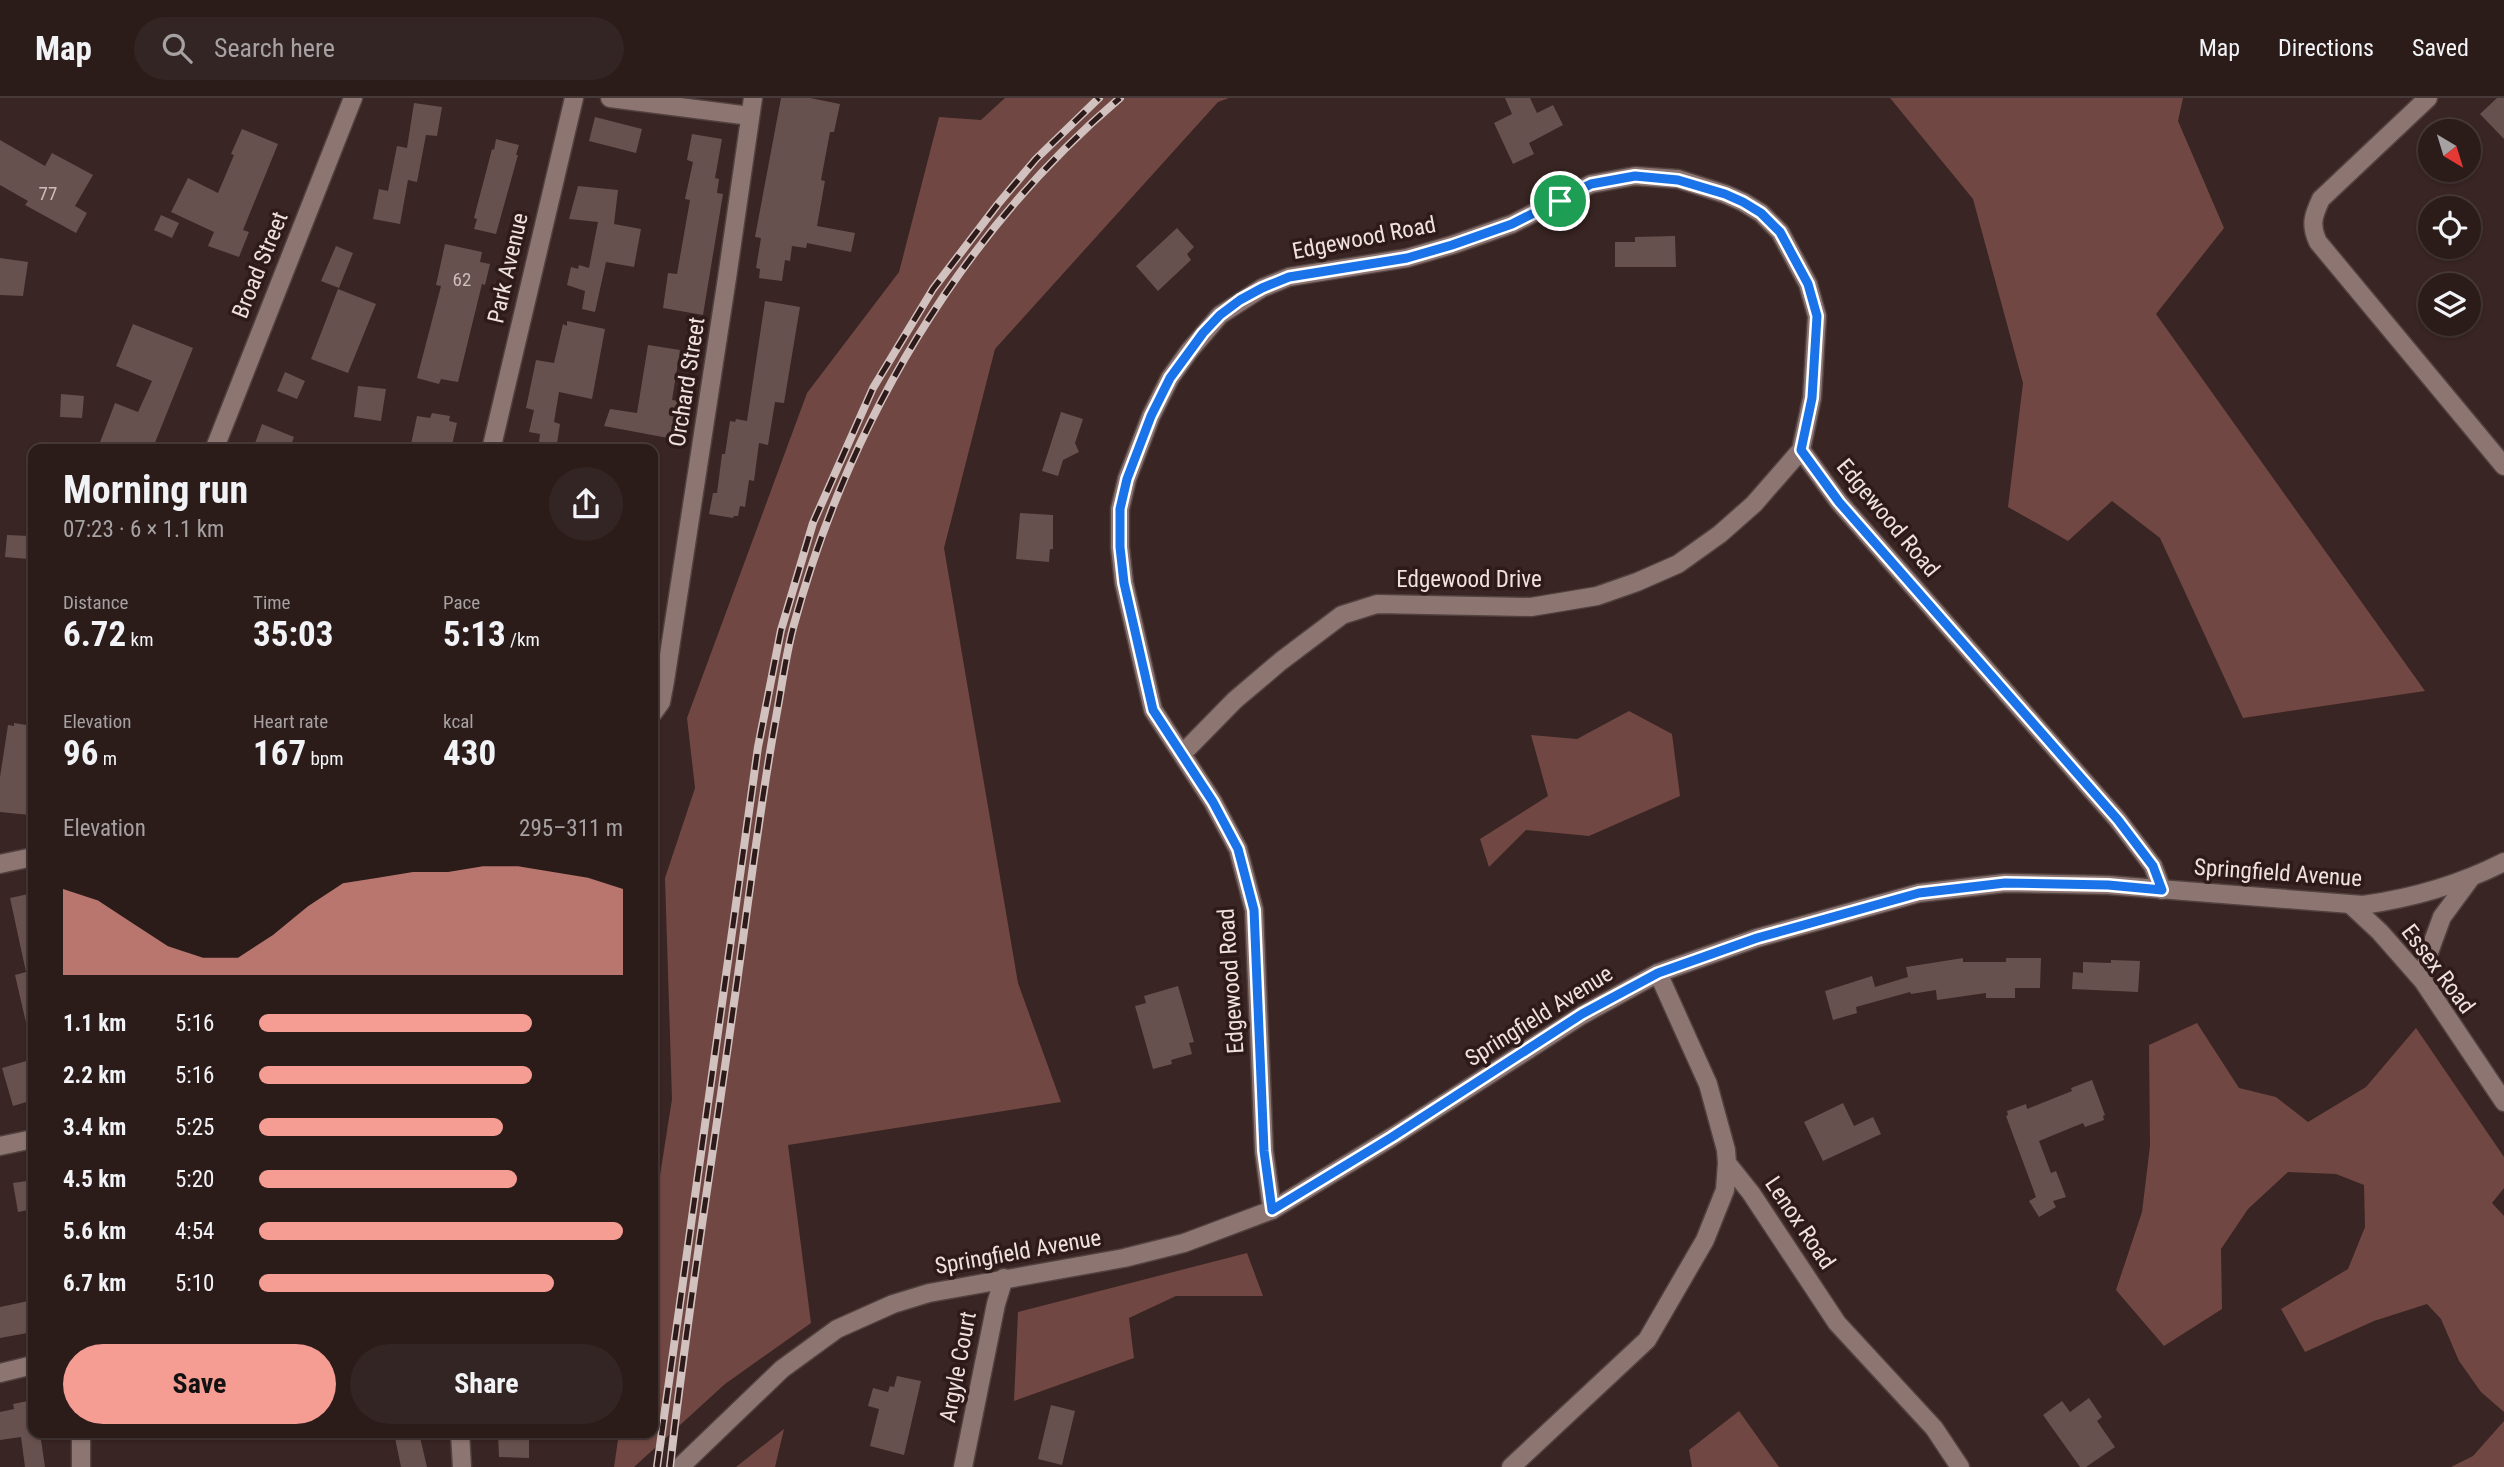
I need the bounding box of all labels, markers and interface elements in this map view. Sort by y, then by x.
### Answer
search box [134,17,624,80]
text: Map [35,29,92,68]
icon: search [158,29,196,67]
text: Search here [214,33,335,63]
text: Map [2199,34,2240,62]
text: Directions [2278,34,2374,62]
text: Saved [2412,34,2469,62]
north arrow [2418,119,2482,182]
map controls [2418,119,2481,336]
pin [1530,171,1590,231]
house number: 77 [39,182,57,205]
icon: arrive [1541,182,1579,220]
button: locate [2418,196,2481,259]
street label: Broad Street [226,208,294,322]
street label: Park Avenue [482,210,534,326]
street label: Edgewood Road [1290,211,1438,265]
house number: 62 [453,268,471,291]
button: layers [2418,273,2481,336]
street label: Orchard Street [663,315,711,449]
street label: Edgewood Road [1831,454,1945,582]
button: share [549,467,623,541]
text: Morning run [63,468,248,512]
text: 07:23 · 6 × 1.1 km [63,516,224,543]
street label: Edgewood Drive [1396,566,1542,593]
text: Distance [63,591,128,614]
text: Time [253,591,290,614]
text: Pace [443,591,480,614]
text: 6.72 [63,614,126,655]
text: 35:03 [253,614,333,655]
text: 5:13 [443,614,506,655]
text: km [126,628,153,651]
text: /km [506,628,540,651]
text: Elevation [63,710,131,733]
text: Heart rate [253,710,328,733]
text: kcal [443,710,474,733]
text: 96 [63,733,98,774]
text: 167 [253,733,306,774]
text: 430 [443,733,496,774]
text: m [98,747,117,770]
text: bpm [306,747,343,770]
text: Elevation [63,815,146,842]
text: 295–311 m [519,815,623,842]
street label: Springfield Avenue [2193,854,2363,892]
street label: Edgewood Road [1212,907,1250,1055]
street label: Essex Road [2396,919,2480,1019]
street label: Springfield Avenue [1460,960,1618,1072]
text: 1.1 km [63,1010,126,1037]
text: 5:16 [175,1010,214,1037]
text: 2.2 km [63,1062,126,1089]
text: 5:16 [175,1062,214,1089]
text: 3.4 km [63,1114,126,1141]
text: 5:25 [175,1114,214,1141]
text: 4.5 km [63,1166,126,1193]
text: 5:20 [175,1166,214,1193]
street label: Lenox Road [1759,1172,1841,1274]
text: 5.6 km [63,1218,126,1245]
text: 4:54 [175,1218,214,1245]
street label: Springfield Avenue [933,1224,1103,1280]
text: 6.7 km [63,1270,126,1297]
text: 5:10 [175,1270,214,1297]
street label: Argyle Court [934,1309,982,1425]
button: Save [63,1344,336,1424]
button: Share [350,1344,623,1424]

